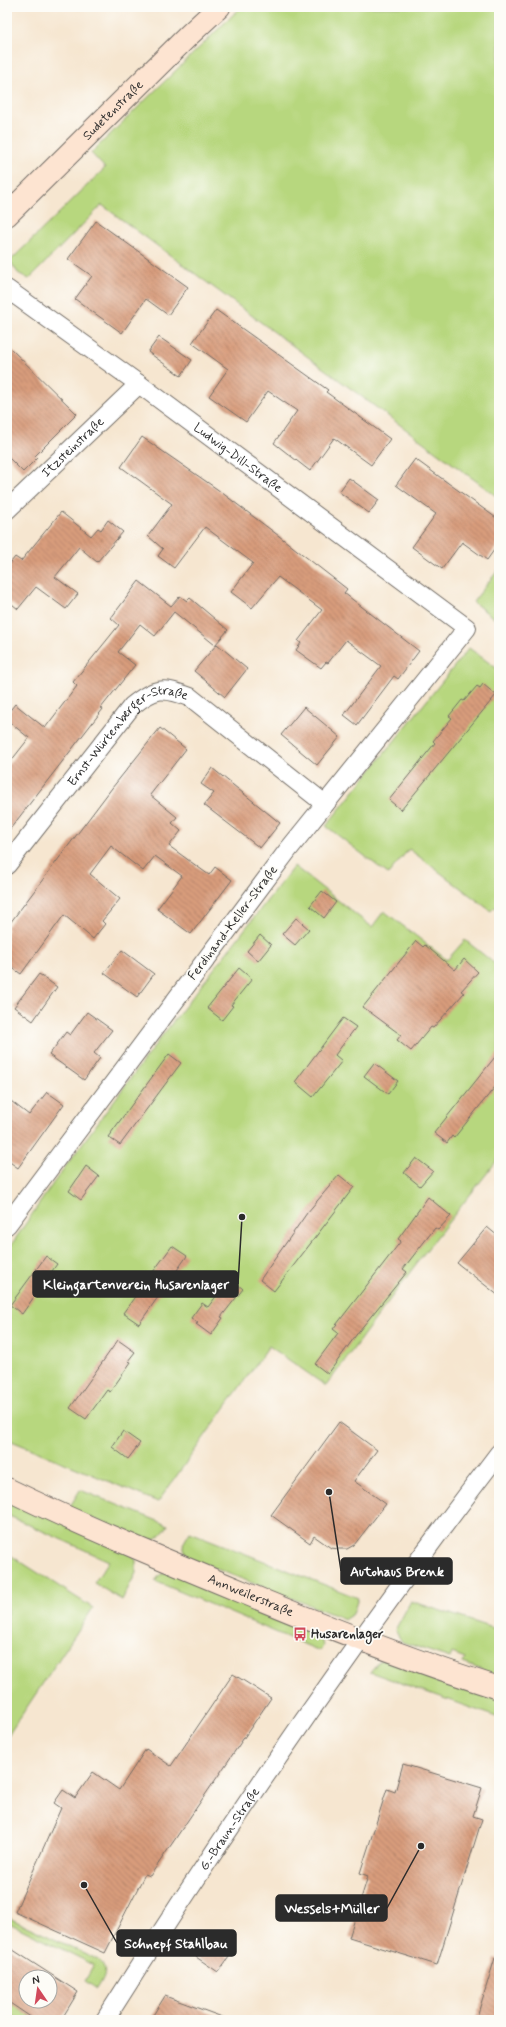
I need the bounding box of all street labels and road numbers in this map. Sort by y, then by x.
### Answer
street label: Sudetenstraße [79,76,147,144]
street label: Itzsteinstraße [38,413,108,481]
street label: Ludwig-Dill-Straße [190,419,286,496]
street label: Ernst-Würtenberger-Straße [64,682,191,790]
street label: Ferdinand-Keller-Straße [184,862,282,984]
street label: Annweilerstraße [205,1570,296,1621]
street label: G.-Braun-Straße [195,1784,264,1874]

